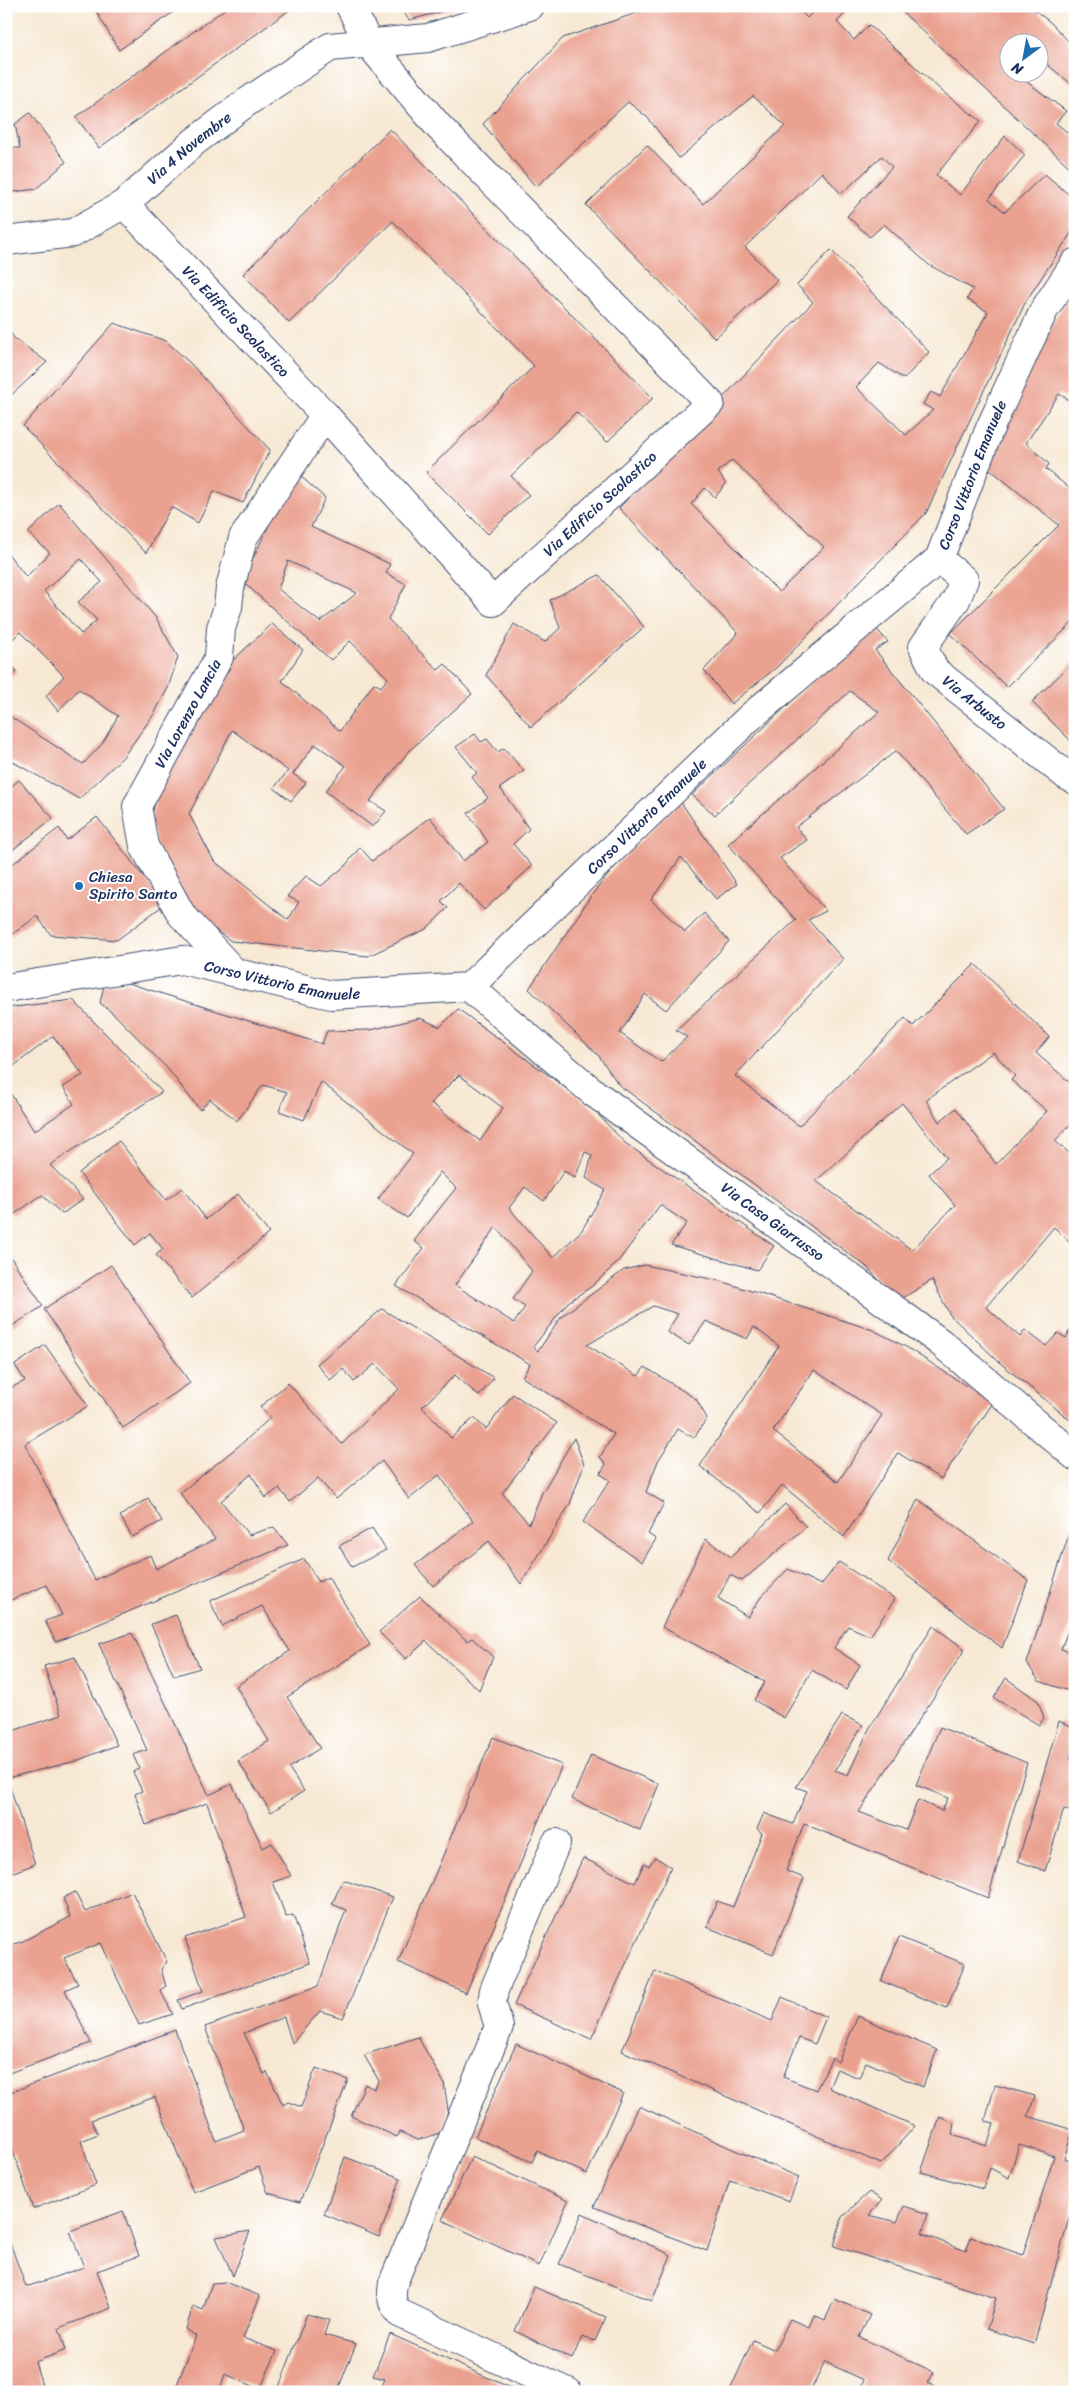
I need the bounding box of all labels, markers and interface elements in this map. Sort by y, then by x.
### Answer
north arrow [998,32,1048,82]
text: N [1006,55,1029,82]
street label: Via 4 Novembre [141,105,237,191]
street label: Via Edificio Scolastico [176,259,296,384]
street label: Corso Vittorio Emanuele [931,396,1014,554]
street label: Via Edificio Scolastico [537,444,664,563]
street label: Via Lorenzo Lancia [147,654,229,773]
street label: Via Arbusto [936,668,1013,737]
street label: Corso Vittorio Emanuele [580,752,713,881]
place label: Chiesa Spirito Santo [89,864,178,907]
marker: Chiesa Spirito Santo [73,880,85,892]
street label: Corso Vittorio Emanuele [202,953,361,1008]
street label: Via Casa Giarrusso [715,1175,830,1268]

